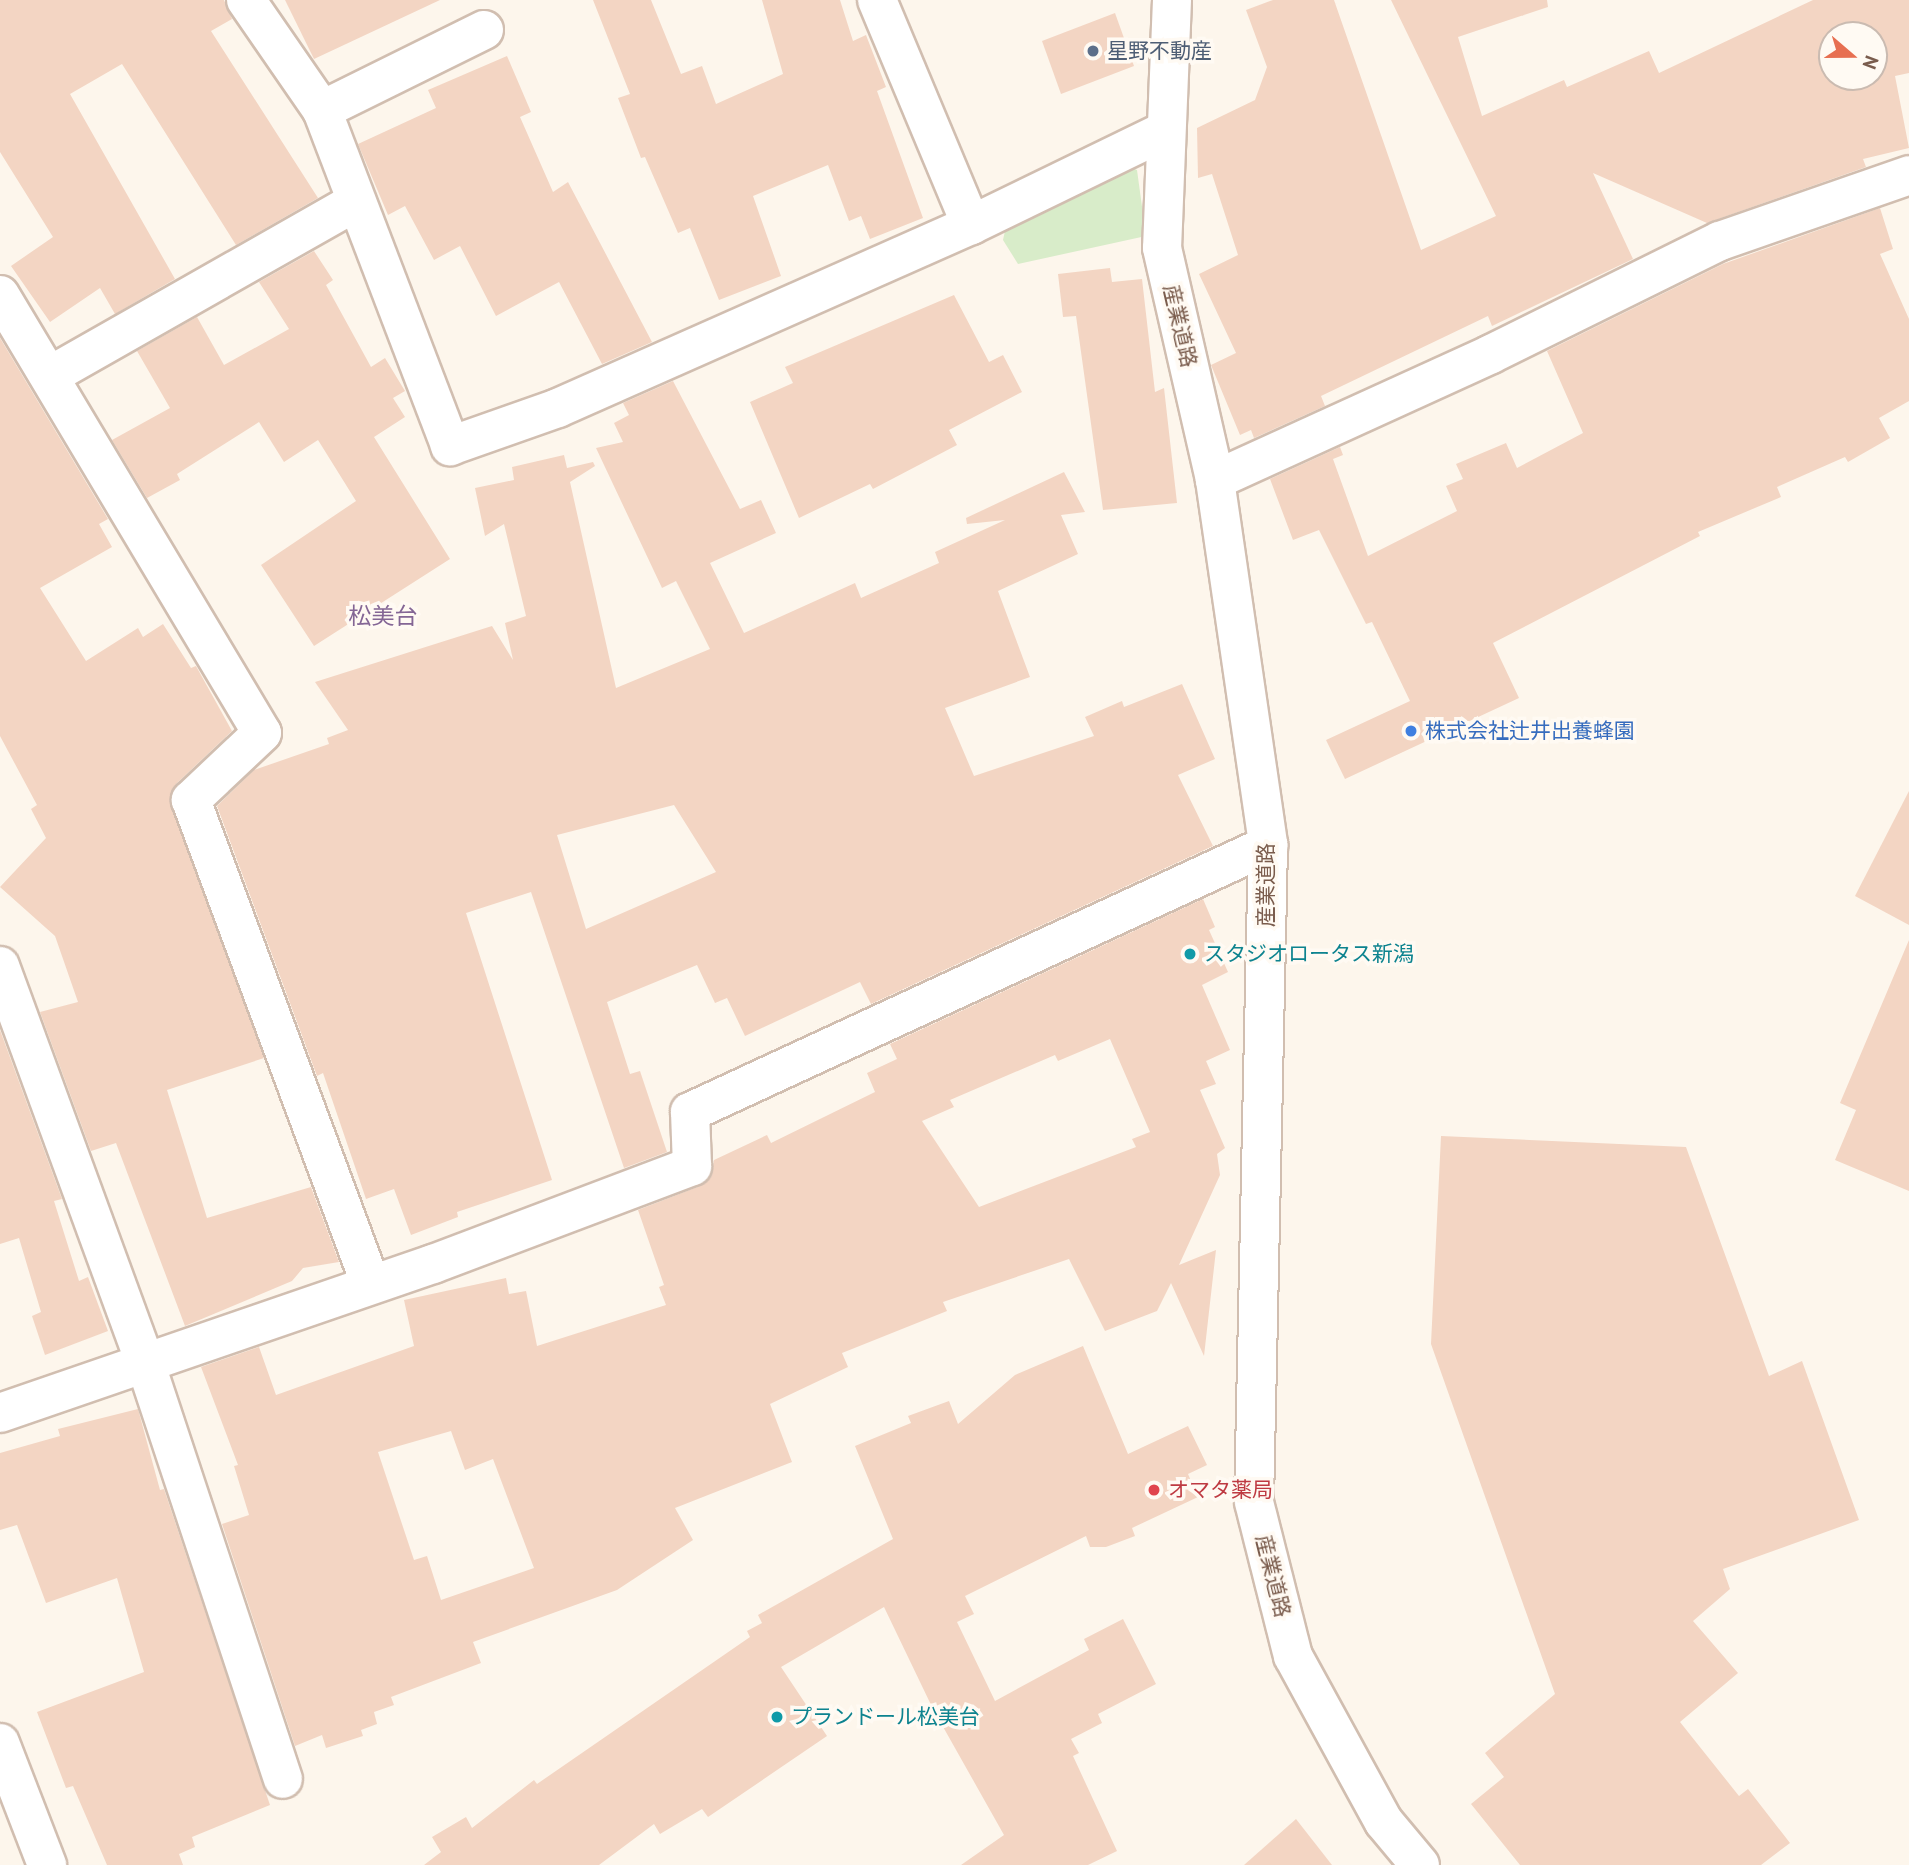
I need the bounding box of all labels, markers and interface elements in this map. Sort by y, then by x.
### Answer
north arrow [1818,21,1888,91]
place label: 星野不動産 [1107,38,1212,64]
marker: 星野不動産 [1085,43,1101,59]
text: N [1857,53,1884,72]
street label: 産業道路 [1158,282,1202,370]
district label: 松美台 [349,602,417,630]
place label: 株式会社辻井出養蜂園 [1425,718,1635,744]
marker: 株式会社辻井出養蜂園 [1403,723,1419,739]
street label: 産業道路 [1253,843,1279,927]
place label: スタジオロータス新潟 [1204,941,1414,967]
marker: スタジオロータス新潟 [1182,946,1198,962]
place label: オマタ薬局 [1168,1477,1273,1503]
marker: オマタ薬局 [1146,1482,1162,1498]
street label: 産業道路 [1251,1532,1295,1620]
place label: プランドール松美台 [791,1704,980,1730]
marker: プランドール松美台 [769,1709,785,1725]

